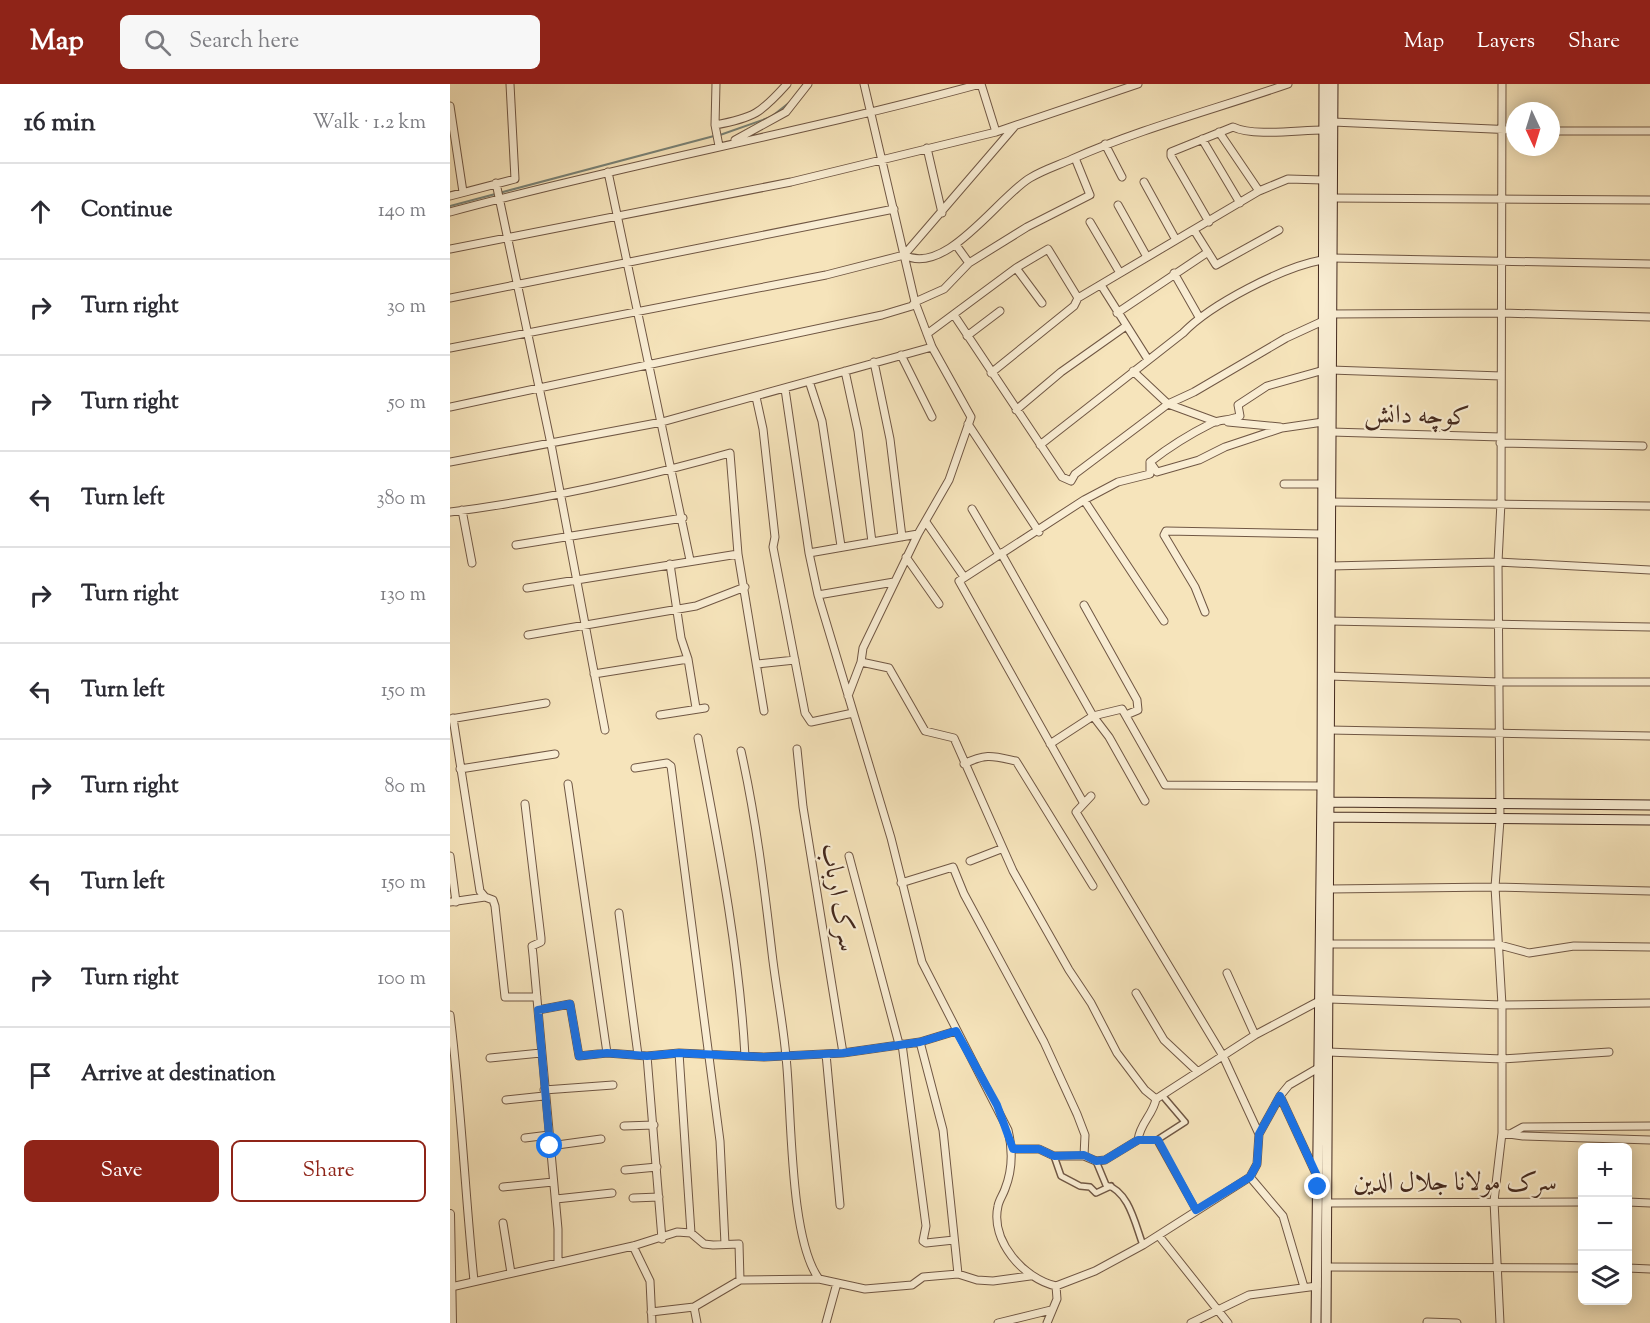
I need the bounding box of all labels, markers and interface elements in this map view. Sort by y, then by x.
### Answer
search box [120,15,540,69]
text: Map [30,22,84,62]
icon: search [141,26,174,59]
text: Search here [189,26,299,58]
text: Map [1404,27,1444,57]
text: Layers [1477,27,1535,57]
text: Share [1568,27,1620,57]
north arrow [1506,102,1560,156]
text: 16 min [24,105,96,142]
text: Walk · 1.2 km [313,109,426,138]
icon: ahead [24,195,57,228]
text: Continue [81,195,172,227]
text: 140 m [378,197,426,226]
icon: right [24,291,57,324]
text: Turn right [81,291,178,323]
text: 30 m [387,293,426,322]
icon: right [24,387,57,420]
text: Turn right [81,387,178,419]
text: 50 m [388,389,426,418]
street label: کوچه دانش [1364,396,1470,437]
icon: left [24,483,57,516]
text: Turn left [81,483,164,515]
text: 380 m [377,485,426,514]
icon: right [24,579,57,612]
text: Turn right [81,579,178,611]
text: 130 m [380,581,426,610]
icon: left [24,675,57,708]
text: Turn left [81,675,164,707]
text: 150 m [381,677,426,706]
icon: right [24,771,57,804]
text: Turn right [81,771,178,803]
text: 80 m [385,773,426,802]
street label: سرک ارباب [810,840,865,955]
icon: left [24,867,57,900]
text: Turn left [81,867,164,899]
text: 150 m [381,869,426,898]
icon: right [24,963,57,996]
text: Turn right [81,963,178,995]
text: 100 m [377,965,426,994]
icon: arrive [24,1059,57,1092]
text: Arrive at destination [81,1059,276,1091]
route start [536,1132,562,1158]
button: Save [24,1140,219,1202]
button: Share [231,1140,426,1202]
map controls [1578,1143,1632,1305]
button: + [1578,1143,1632,1197]
street label: سرک مولانا جلال الدین [1353,1165,1557,1202]
route end [1304,1173,1330,1199]
button: − [1578,1197,1632,1251]
button: layers [1578,1251,1632,1305]

